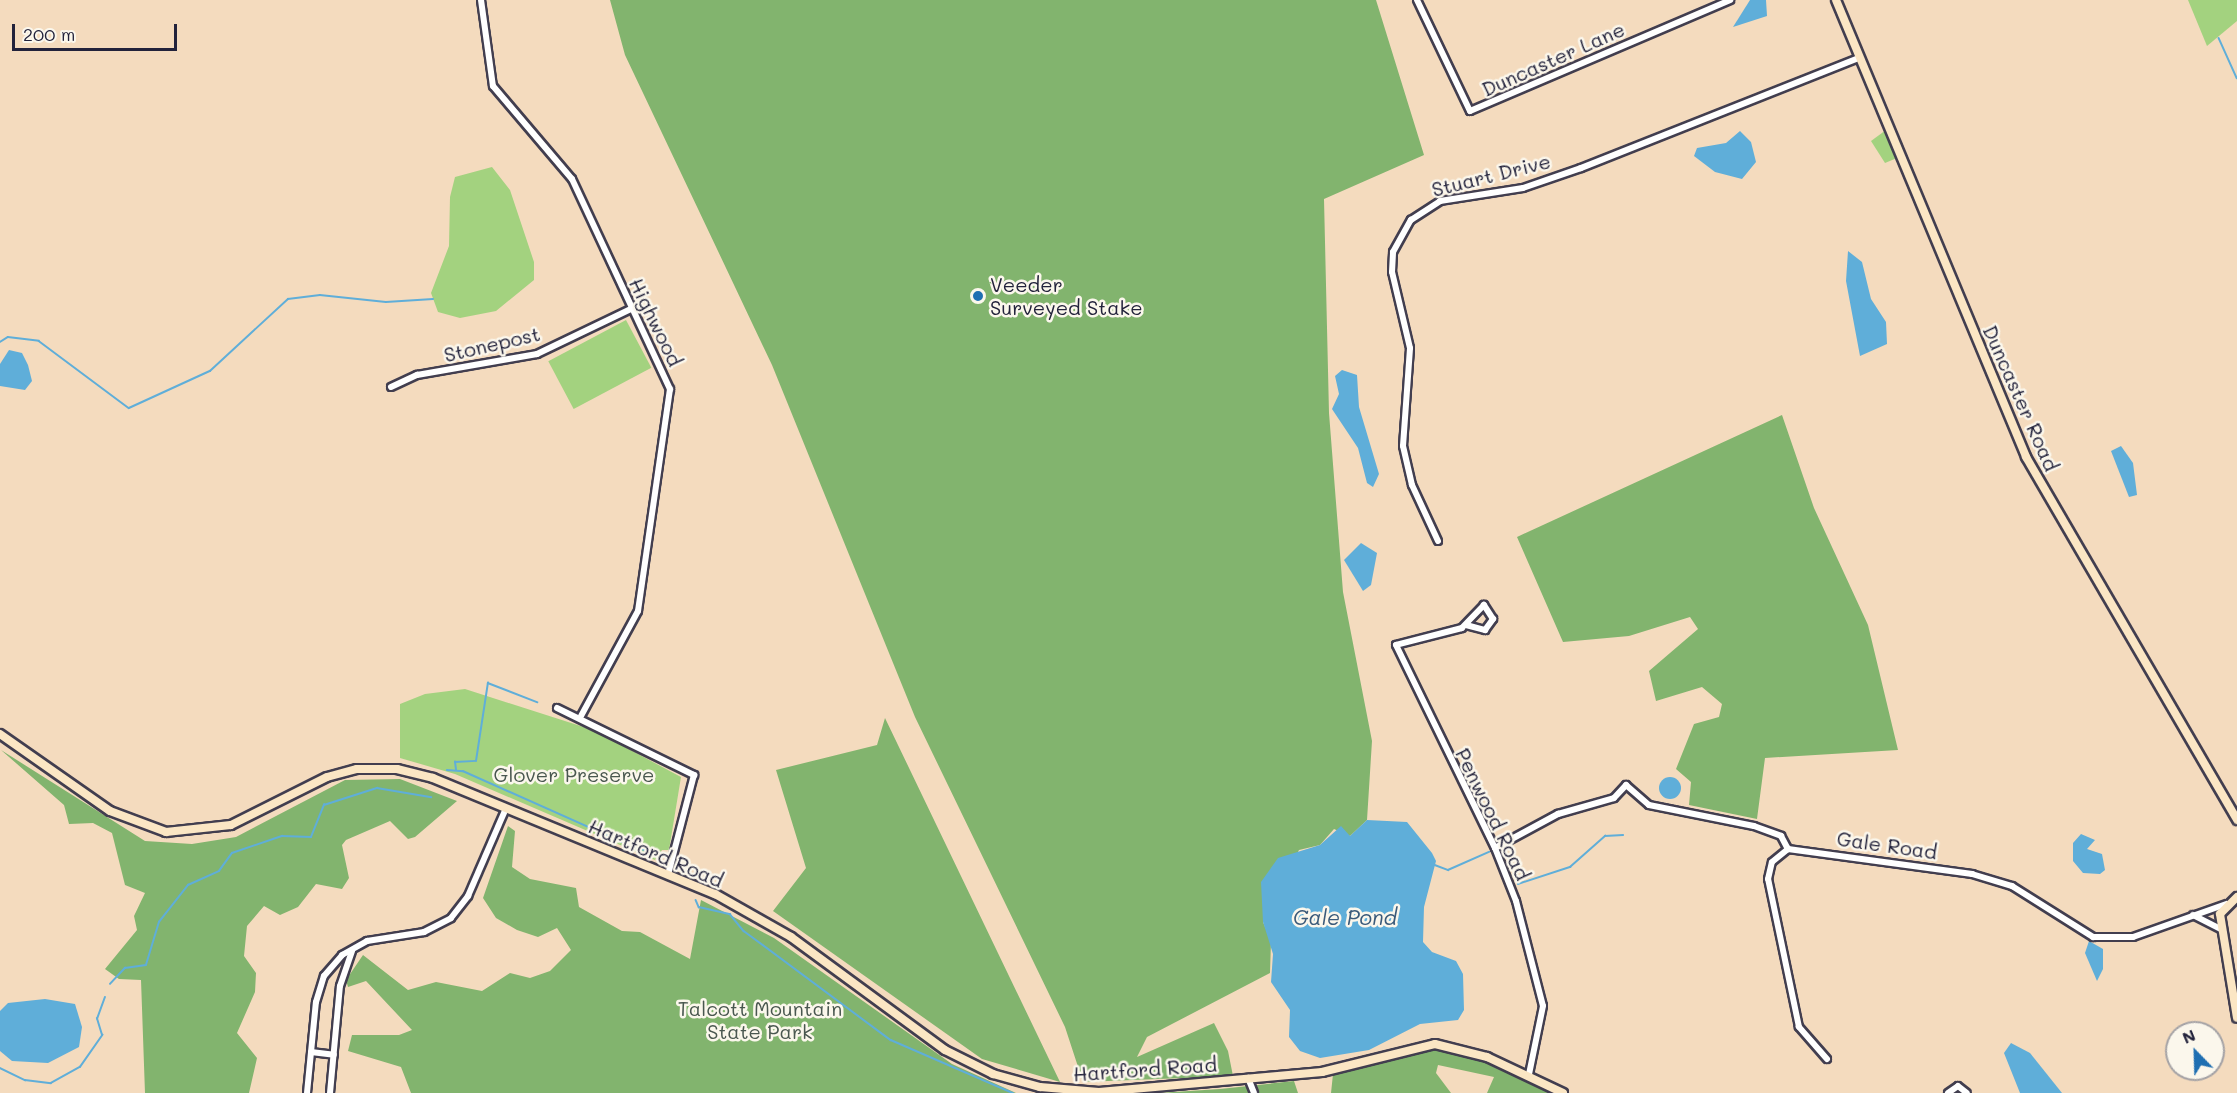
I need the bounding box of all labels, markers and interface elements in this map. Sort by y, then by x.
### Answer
scale bar [15,12,180,50]
street label: Duncaster Lane [1478,17,1628,101]
text: 200 m [23,22,75,46]
street label: Stuart Drive [1429,149,1553,201]
place label: Veeder Surveyed Stake [990,272,1143,319]
street label: Highwood [624,274,688,370]
marker: Veeder Surveyed Stake [971,289,985,303]
street label: Stonepost [442,321,542,367]
street label: Duncaster Road [1978,321,2064,475]
street label: Penwood Road [1451,744,1535,884]
park label: Glover Preserve [494,762,654,786]
street label: Hartford Road [585,814,727,892]
street label: Gale Road [1835,826,1939,864]
water label: Gale Pond [1293,904,1397,930]
park label: Talcott Mountain State Park [678,997,842,1044]
north arrow [2165,1021,2225,1081]
text: N [2179,1024,2198,1048]
street label: Hartford Road [1072,1052,1218,1086]

